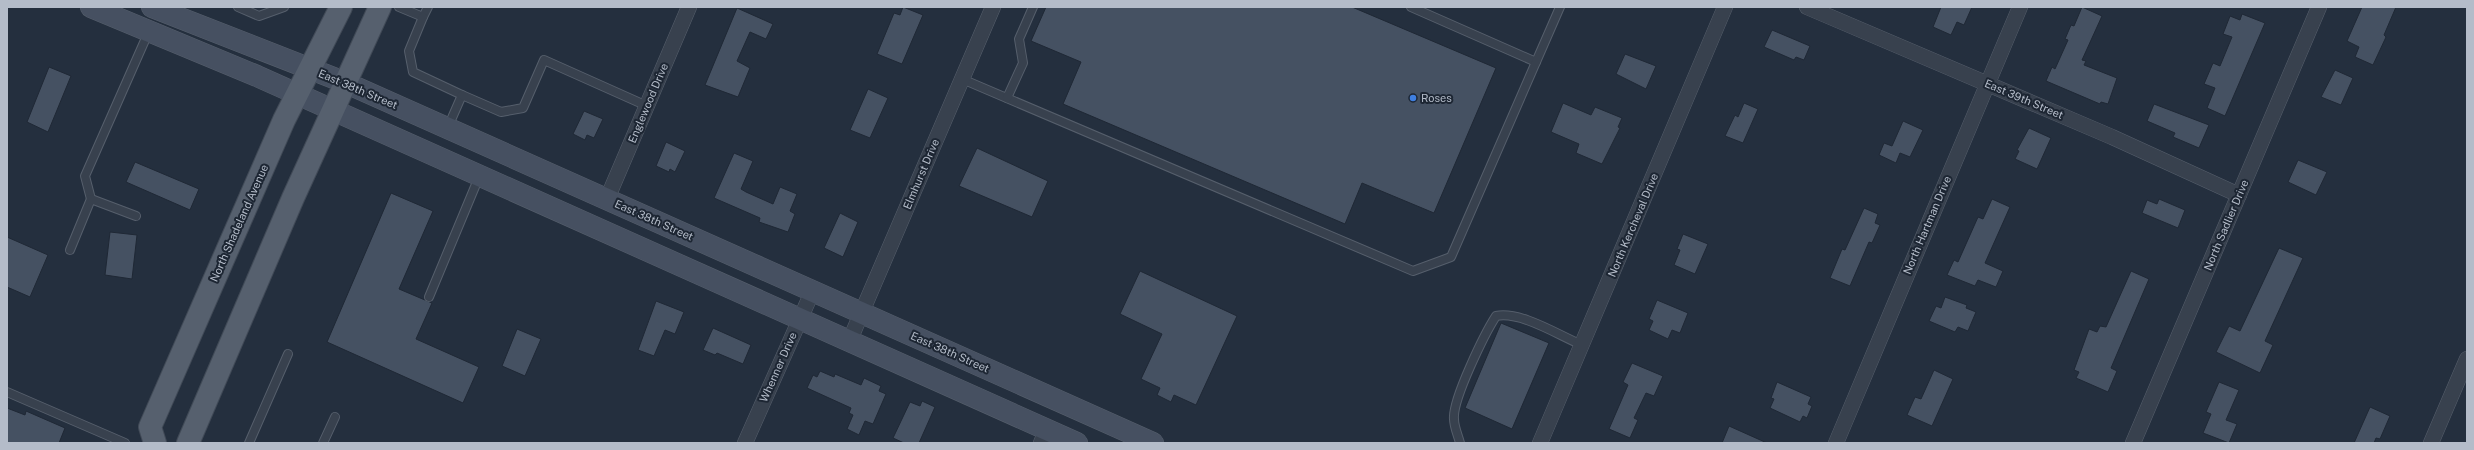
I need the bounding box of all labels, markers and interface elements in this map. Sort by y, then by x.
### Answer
street label: Englewood Drive [626,61,670,145]
street label: East 38th Street [317,67,399,111]
street label: East 39th Street [1983,77,2065,121]
place label: Roses [1421,92,1452,104]
marker: Roses [1408,93,1418,103]
street label: Elmhurst Drive [901,137,941,211]
street label: North Shadeland Avenue [208,162,270,284]
street label: North Kercheval Drive [1606,171,1660,279]
street label: North Hartman Drive [1901,174,1953,276]
street label: North Sadlier Drive [2201,178,2251,272]
street label: East 38th Street [613,197,695,243]
street label: East 38th Street [909,329,991,375]
street label: Whenner Drive [757,330,799,404]

